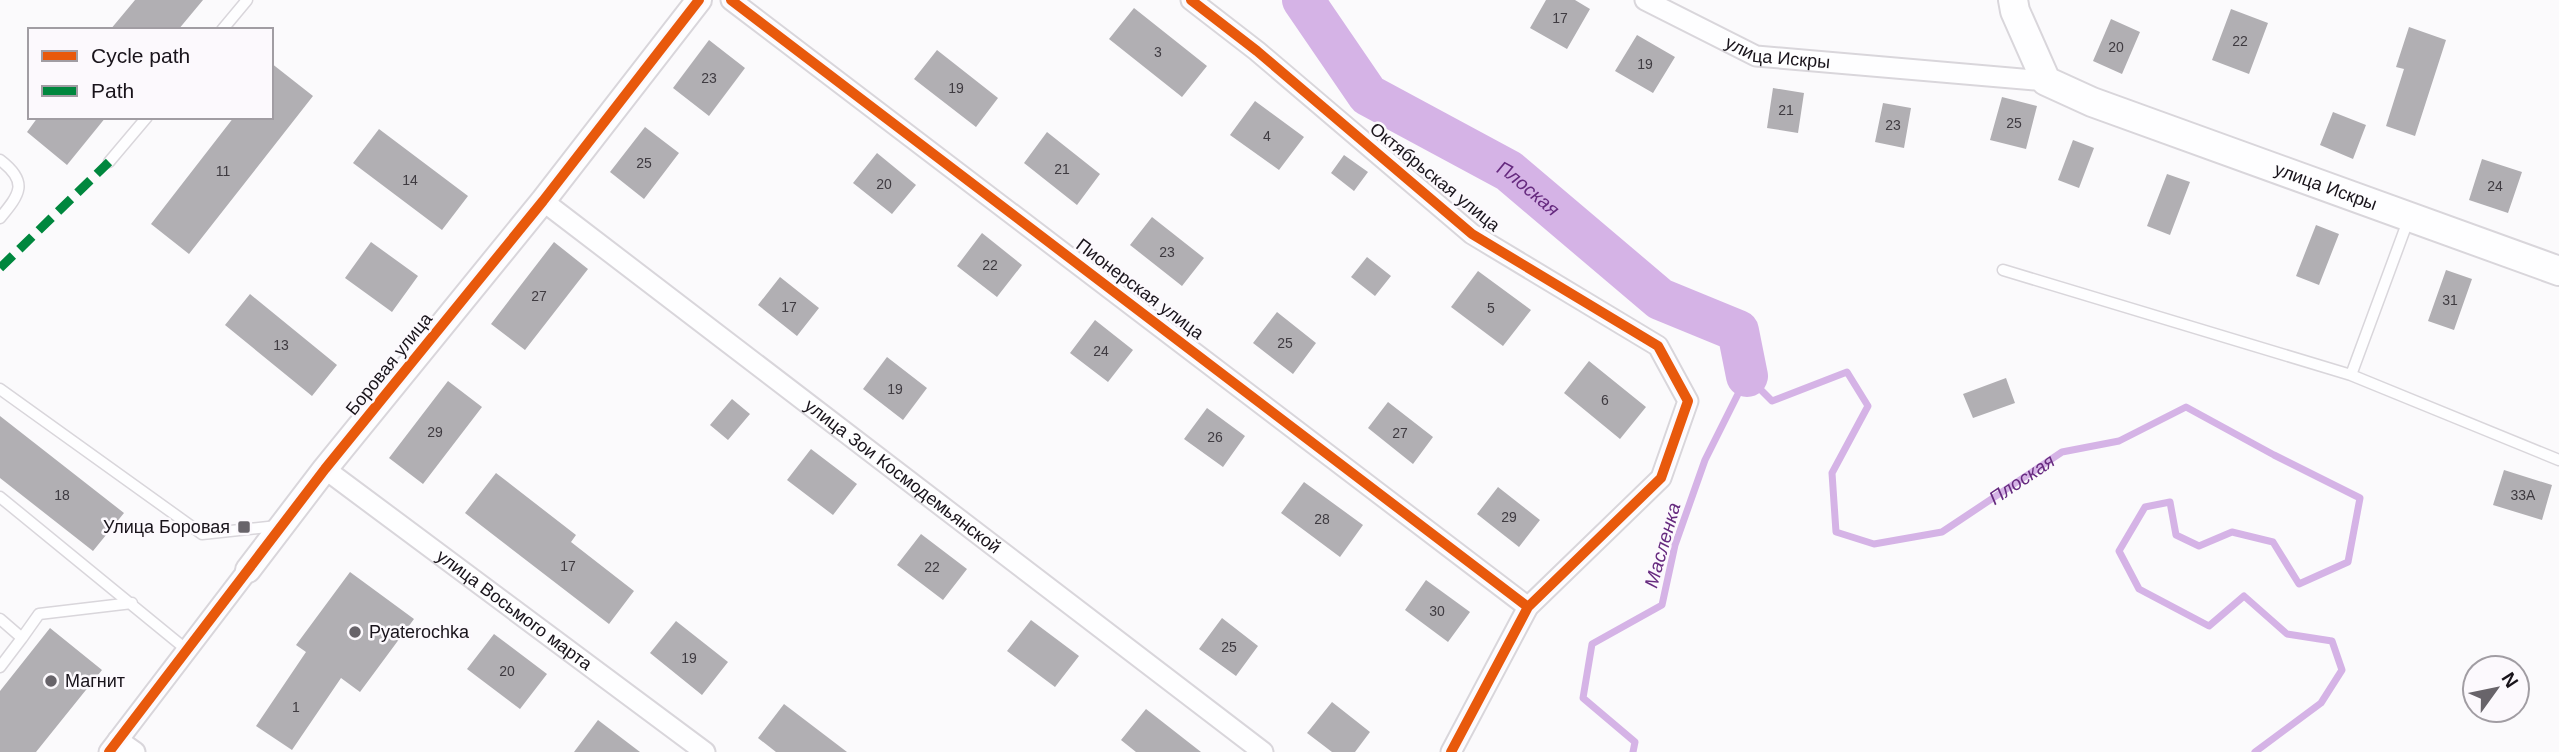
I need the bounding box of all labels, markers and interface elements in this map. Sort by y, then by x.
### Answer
house number: 17 [1552,10,1568,26]
legend [28,28,273,119]
street label: улица Искры [1722,32,1831,72]
house number: 22 [2232,33,2248,49]
house number: 20 [2108,39,2124,55]
text: Cycle path [91,44,190,67]
house number: 3 [1154,44,1162,60]
house number: 19 [1637,56,1653,72]
house number: 23 [701,70,717,86]
text: Path [91,79,134,102]
house number: 19 [948,80,964,96]
house number: 21 [1778,102,1794,118]
house number: 25 [2006,115,2022,131]
house number: 23 [1885,117,1901,133]
street label: Октябрьская улица [1366,118,1505,236]
house number: 4 [1263,128,1271,144]
house number: 25 [636,155,652,171]
water label: Плоская [1494,157,1563,220]
street label: улица Искры [2272,159,2380,214]
house number: 21 [1054,161,1070,177]
house number: 11 [216,163,230,179]
house number: 14 [402,172,418,188]
house number: 20 [876,176,892,192]
house number: 24 [2487,178,2503,194]
street label: Пионерская улица [1072,235,1208,344]
house number: 23 [1159,244,1175,260]
house number: 22 [982,257,998,273]
house number: 27 [531,288,547,304]
house number: 31 [2442,292,2458,308]
house number: 17 [781,299,797,315]
house number: 5 [1487,300,1495,316]
street label: Боровая улица [342,308,437,419]
house number: 25 [1277,335,1293,351]
house number: 13 [273,337,289,353]
house number: 24 [1093,343,1109,359]
house number: 19 [887,381,903,397]
house number: 6 [1601,392,1609,408]
street label: улица Зои Космодемьянской [801,395,1005,558]
house number: 29 [427,424,443,440]
house number: 27 [1392,425,1408,441]
house number: 26 [1207,429,1223,445]
water label: Плоская [1985,450,2059,509]
house number: 18 [54,487,70,503]
house number: 33А [2511,487,2536,503]
water label: Масленка [1640,500,1685,590]
house number: 29 [1501,509,1517,525]
house number: 28 [1314,511,1330,527]
place label: Улица Боровая [103,517,230,537]
marker: Улица Боровая [236,519,252,535]
street label: улица Восьмого марта [433,546,597,675]
house number: 17 [560,558,576,574]
house number: 22 [924,559,940,575]
house number: 30 [1429,603,1445,619]
place label: Pyaterochka [369,622,470,642]
marker: Pyaterochka [347,624,363,640]
house number: 25 [1221,639,1237,655]
house number: 19 [681,650,697,666]
north arrow [2461,654,2531,724]
house number: 20 [499,663,515,679]
text: N [2497,669,2522,691]
place label: Магнит [65,671,125,691]
marker: Магнит [43,673,59,689]
house number: 1 [292,699,300,715]

